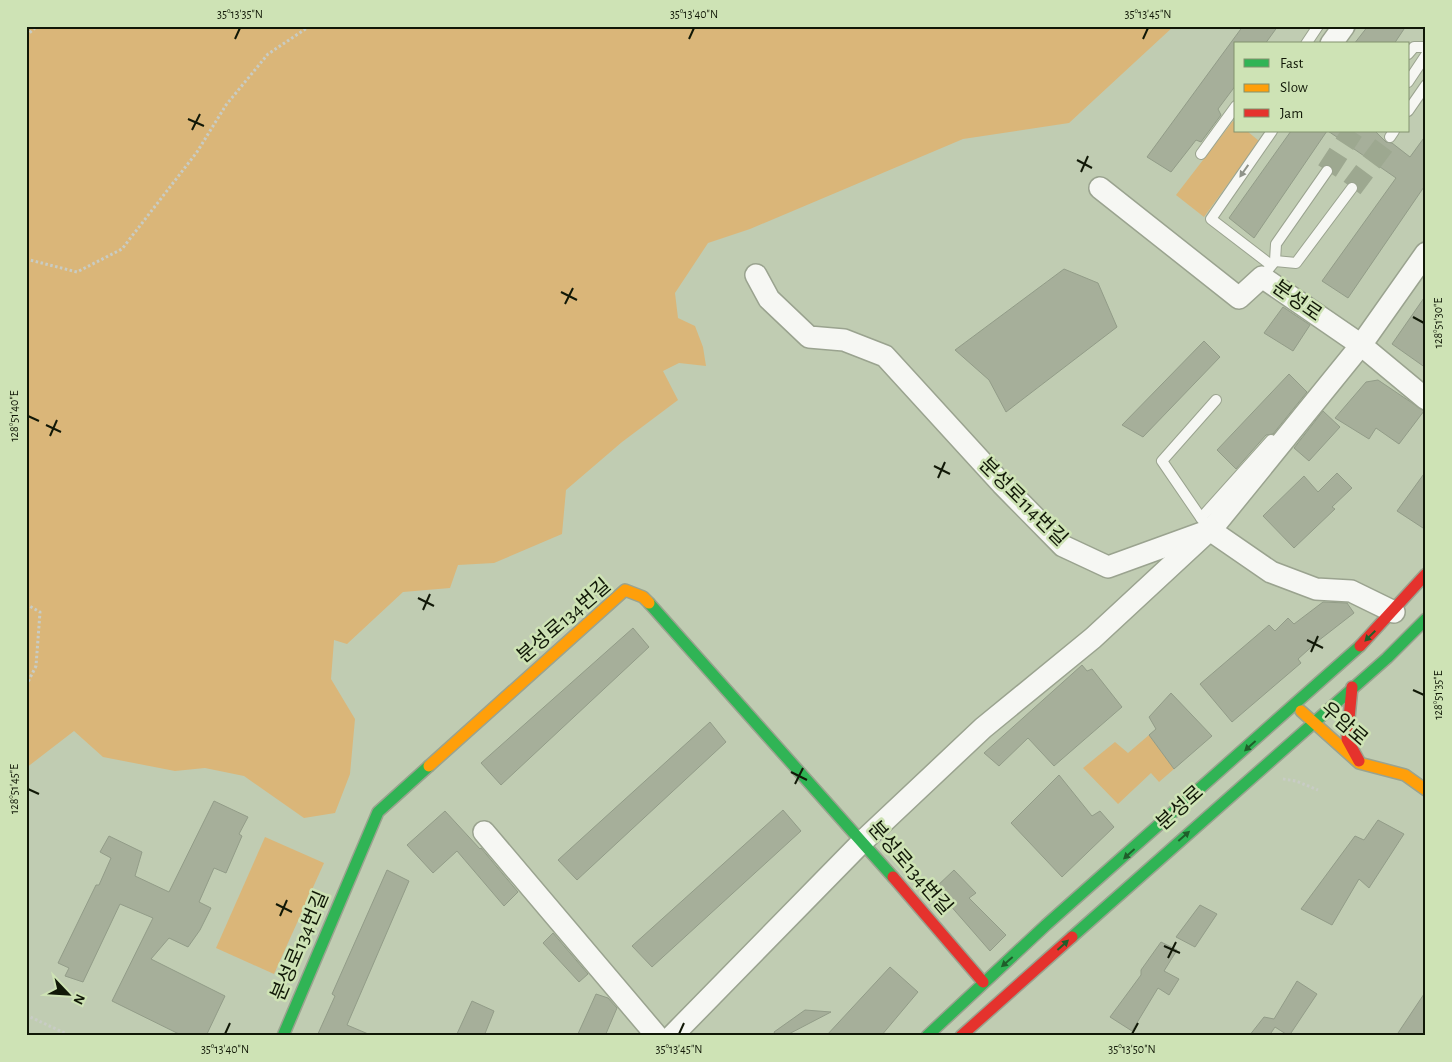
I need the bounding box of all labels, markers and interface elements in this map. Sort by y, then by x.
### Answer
text: 35°13'35"N [217,8,263,20]
text: 35°13'40"N [670,8,718,20]
text: 35°13'45"N [1125,8,1171,20]
legend [1234,42,1410,132]
text: Fast [1280,56,1304,71]
text: Slow [1280,80,1308,95]
text: Jam [1280,106,1303,121]
one-way arrow [1239,164,1249,178]
street label: 분성로 [1269,276,1326,325]
text: 128°51'30"E [1432,298,1444,348]
text: 128°51'40"E [8,390,20,442]
street label: 분성로114번길 [975,453,1072,550]
street label: 분성로134번길 [513,574,615,667]
one-way arrow [1364,630,1376,642]
text: 128°51'35"E [1432,670,1444,720]
street label: 우암로 [1317,698,1372,750]
one-way arrow [1245,740,1257,752]
text: 128°51'45"E [8,764,20,814]
street label: 분성로 [1152,781,1207,834]
street label: 분성로134번길 [864,817,957,919]
one-way arrow [1177,831,1190,842]
one-way arrow [1123,848,1135,860]
street label: 분성로134번길 [267,888,332,1004]
one-way arrow [1056,939,1068,951]
one-way arrow [1001,956,1014,967]
north arrow [42,970,92,1020]
text: N [70,992,87,1006]
text: 35°13'40"N [201,1043,249,1055]
text: 35°13'45"N [656,1043,702,1055]
text: 35°13'50"N [1108,1043,1156,1055]

